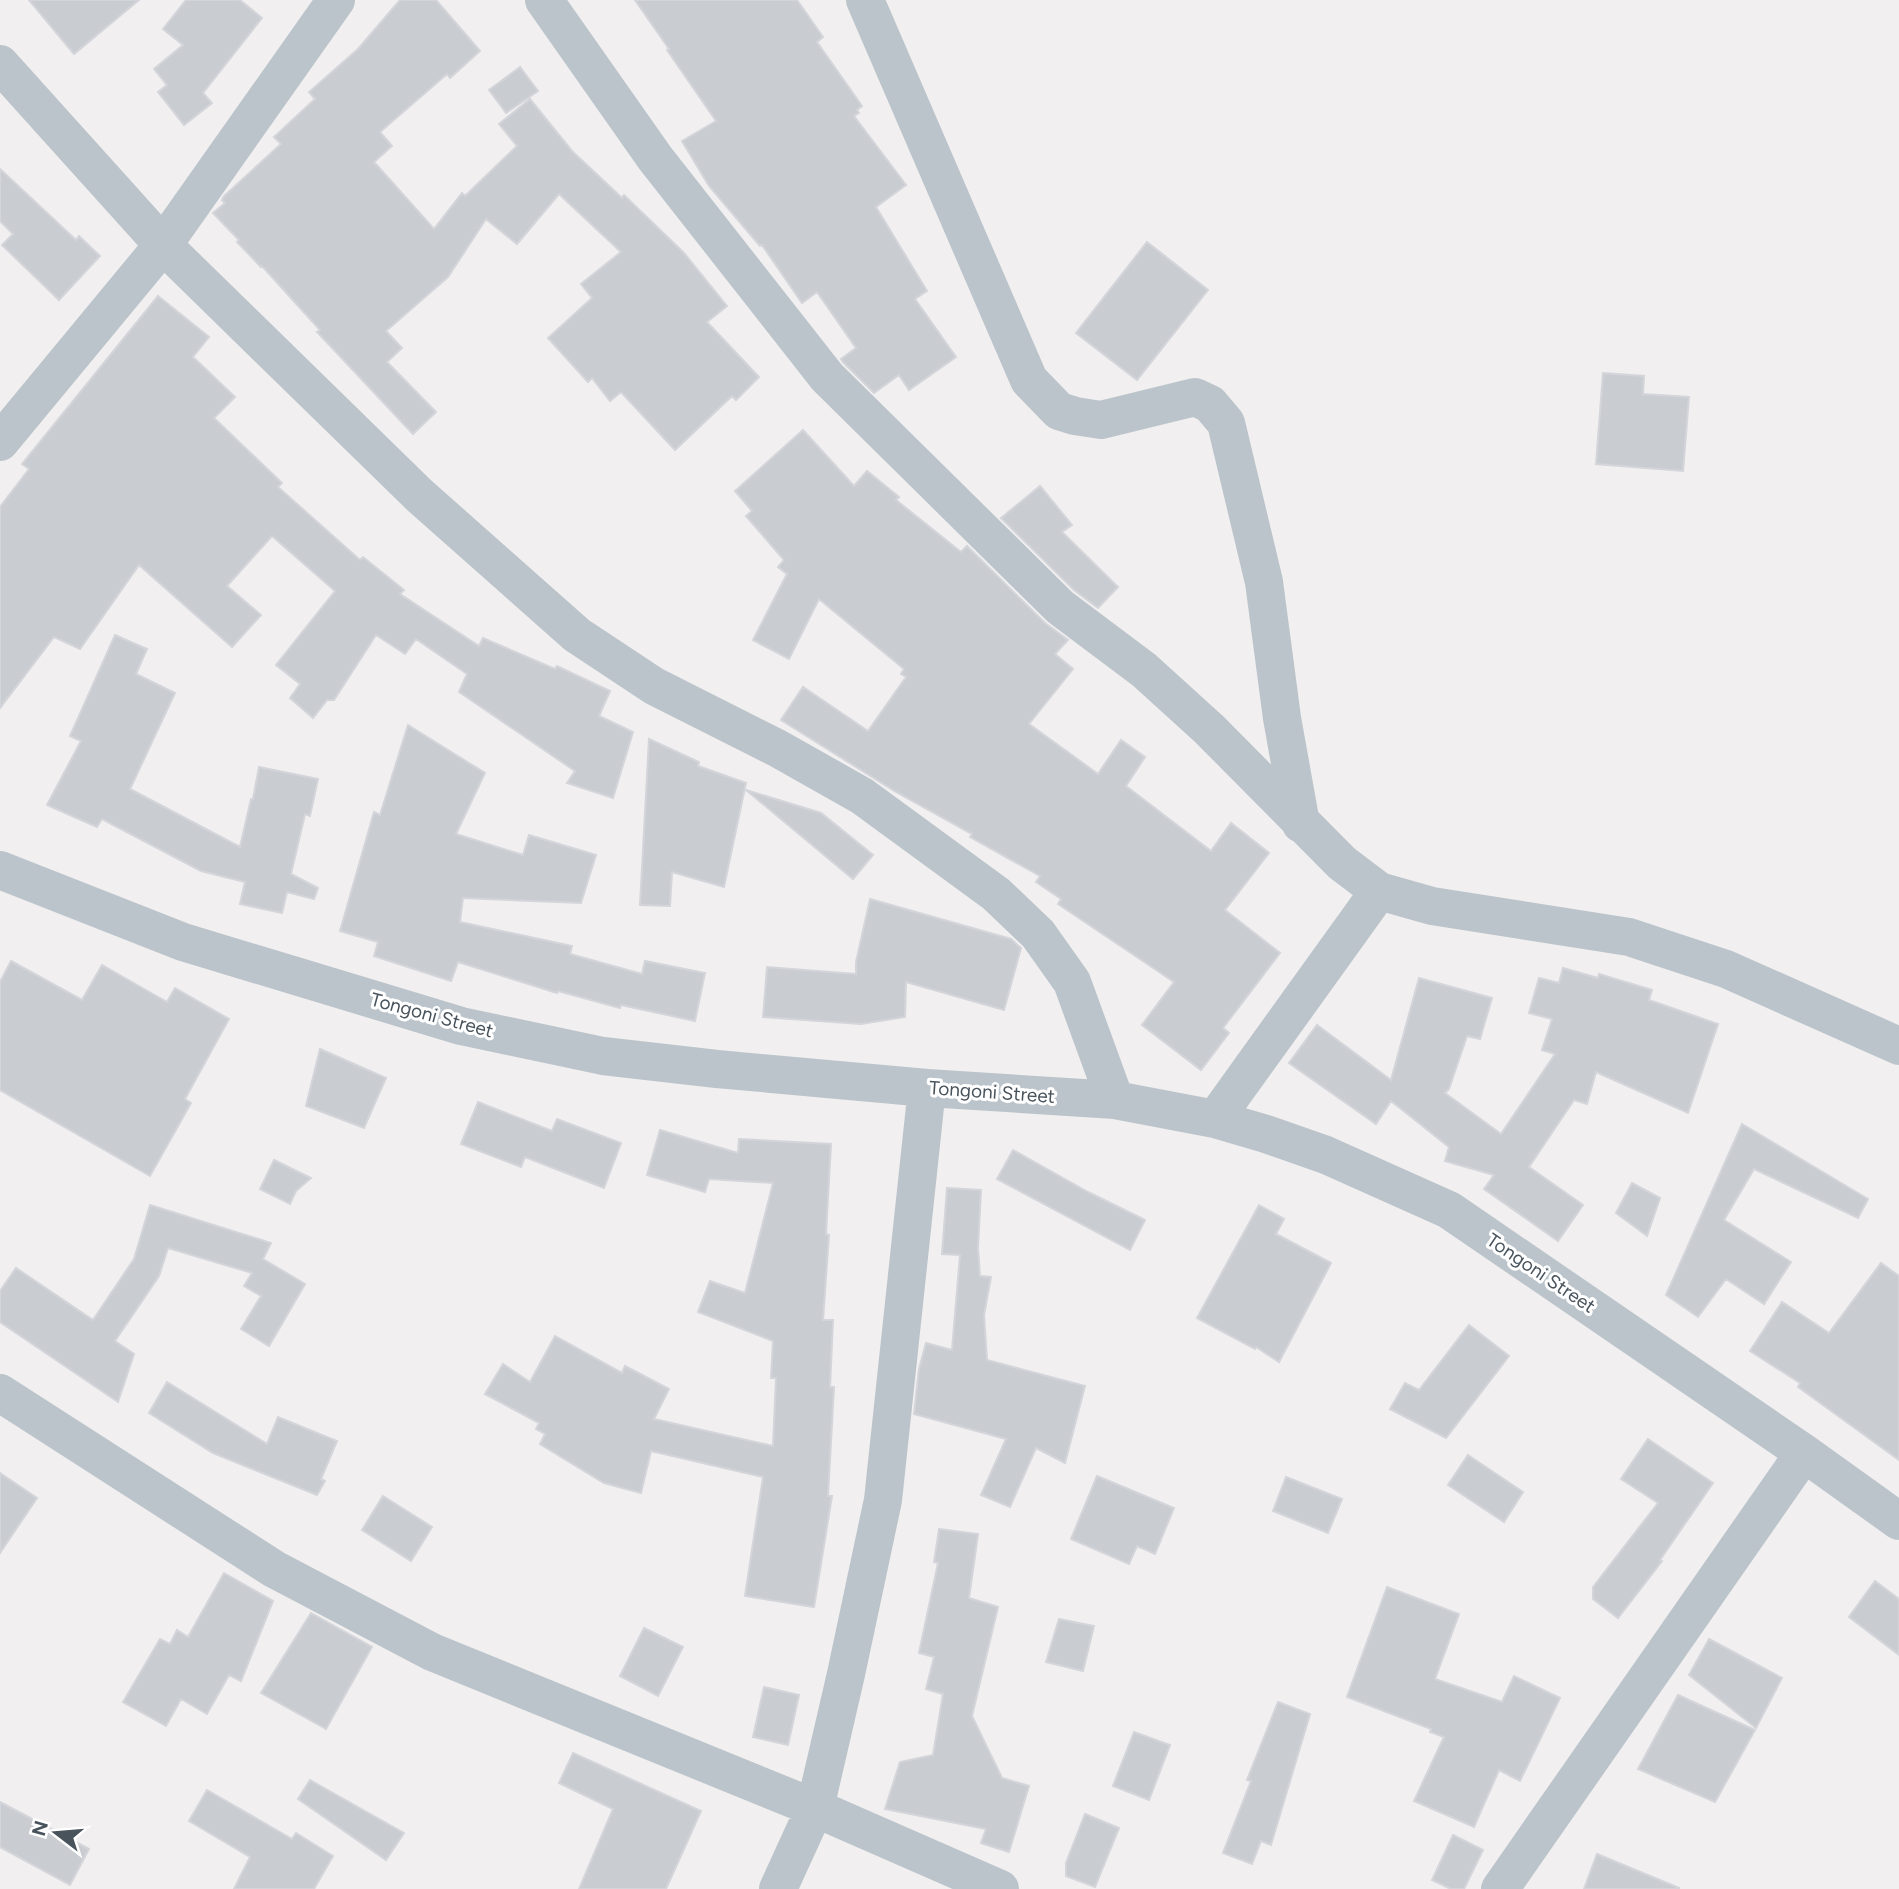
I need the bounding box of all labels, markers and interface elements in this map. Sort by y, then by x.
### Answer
street label: Tongoni Street [368,988,496,1042]
street label: Tongoni Street [928,1076,1056,1108]
street label: Tongoni Street [1482,1228,1600,1318]
north arrow [21,1798,91,1868]
text: N [27,1818,53,1839]

